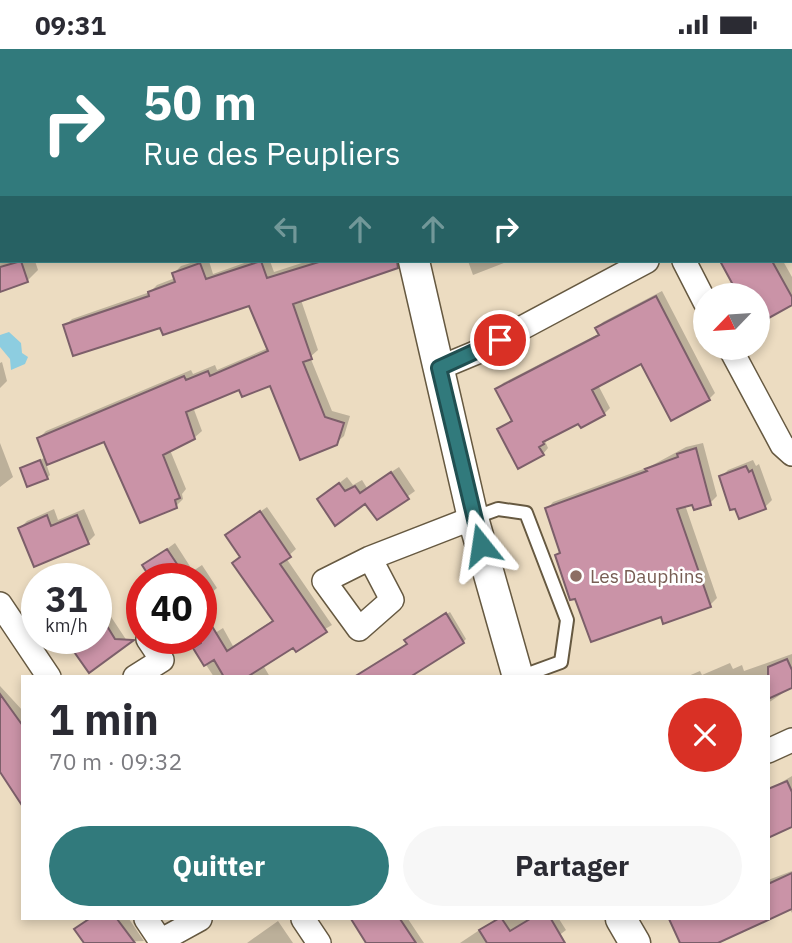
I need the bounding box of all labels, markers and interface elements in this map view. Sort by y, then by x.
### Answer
text: 09:31 [35,8,106,42]
text: 50 m [143,70,257,133]
icon: right [28,77,119,168]
text: Rue des Peupliers [143,132,401,174]
icon: left [268,210,306,248]
icon: ahead [341,210,379,248]
icon: ahead [414,210,452,248]
icon: right [487,210,525,248]
north arrow [693,283,770,361]
map controls [693,283,770,360]
pin [470,310,530,370]
icon: arrive [481,321,519,359]
position arrow [444,508,518,582]
speed limit sign: 40 [126,563,217,654]
place label: Les Dauphins [590,564,704,588]
marker: Les Dauphins [568,568,584,584]
text: 31 [45,576,88,622]
text: km/h [45,614,88,637]
text: 1 min [49,692,159,747]
button: close [668,698,742,772]
text: 70 m · 09:32 [49,746,182,776]
button: Quitter [49,826,389,906]
button: Partager [403,826,742,906]

